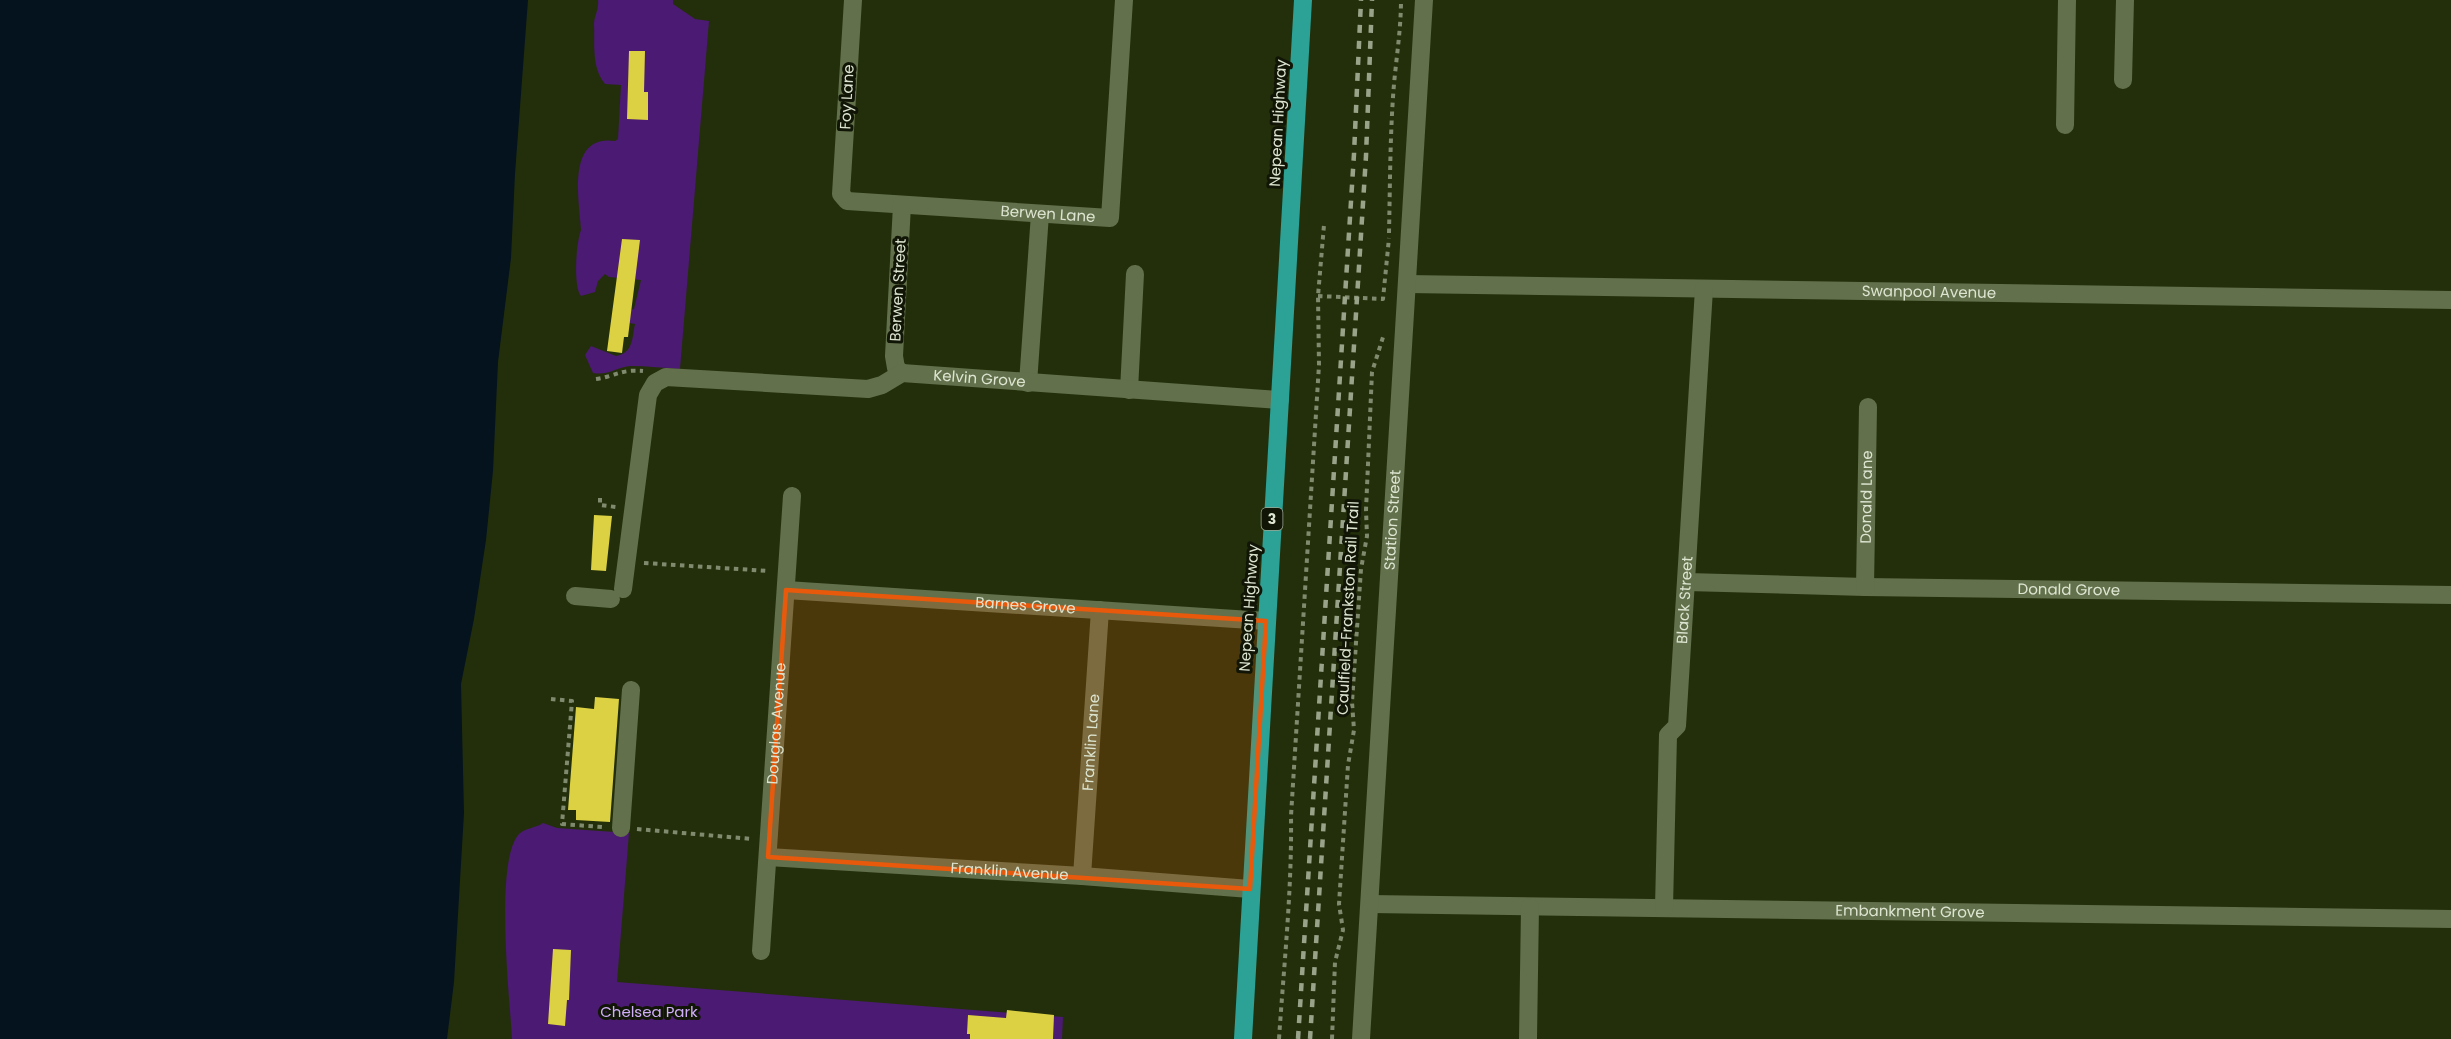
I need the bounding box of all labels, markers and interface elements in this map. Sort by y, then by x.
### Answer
street label: Nepean Highway [1264,58,1291,187]
street label: Foy Lane [834,64,859,130]
street label: Berwen Lane [1000,200,1096,227]
street label: Berwen Street [884,238,911,342]
street label: Swanpool Avenue [1862,280,1996,303]
street label: Kelvin Grove [933,364,1026,392]
street label: Donald Lane [1855,450,1877,544]
street label: Station Street [1378,469,1406,571]
street label: Caulfield-Frankston Rail Trail [1331,501,1364,715]
road number: 3 [1262,508,1282,530]
street label: Nepean Highway [1234,543,1263,672]
street label: Black Street [1671,555,1697,644]
street label: Donald Grove [2018,578,2120,600]
street label: Barnes Grove [975,591,1076,619]
street label: Douglas Avenue [761,662,791,785]
street label: Franklin Lane [1077,693,1104,791]
street label: Franklin Avenue [950,857,1069,885]
street label: Embankment Grove [1835,899,1985,923]
park label: Chelsea Park [600,1001,698,1022]

